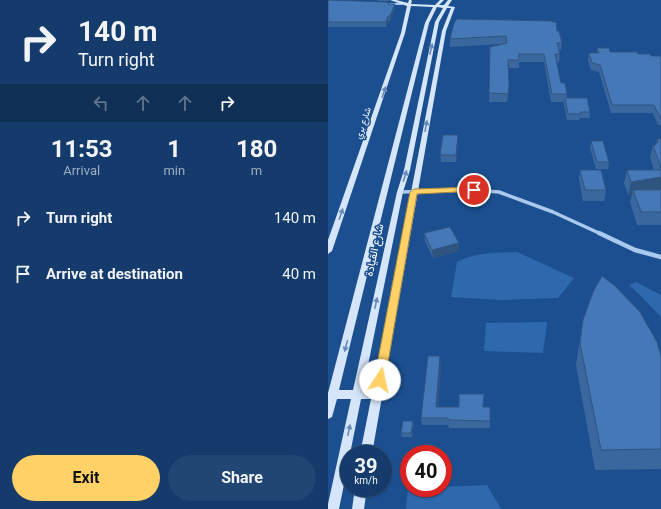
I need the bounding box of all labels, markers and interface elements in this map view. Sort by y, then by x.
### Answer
text: 140 m [78,15,157,48]
icon: right [12,16,64,68]
one-way arrow [429,42,435,55]
text: Turn right [78,49,155,70]
one-way arrow [381,85,387,97]
icon: left [90,92,112,114]
icon: ahead [132,92,154,114]
icon: ahead [174,92,196,114]
icon: right [216,92,238,114]
street label: شارع بري [353,106,375,141]
one-way arrow [423,120,429,133]
text: 11:53 [51,135,113,163]
text: 1 [167,135,181,163]
text: 180 [236,135,277,163]
text: Arrival [63,163,100,178]
text: min [163,163,185,178]
text: m [251,163,262,178]
one-way arrow [402,169,408,181]
pin [457,173,491,207]
icon: arrive [463,179,485,201]
icon: right [12,207,34,229]
one-way arrow [338,208,344,220]
text: Turn right [46,209,112,227]
text: 140 m [274,209,316,227]
street label: شارع القيادة [363,222,387,278]
icon: arrive [12,263,34,285]
text: Arrive at destination [46,265,183,283]
text: 40 m [282,265,316,283]
one-way arrow [374,296,380,309]
one-way arrow [342,340,348,353]
position arrow [359,359,401,401]
one-way arrow [347,424,353,436]
speed limit sign: 40 [400,445,452,497]
text: 39 [355,454,377,478]
button: Exit [12,455,160,501]
button: Share [168,455,316,501]
text: km/h [354,475,378,486]

